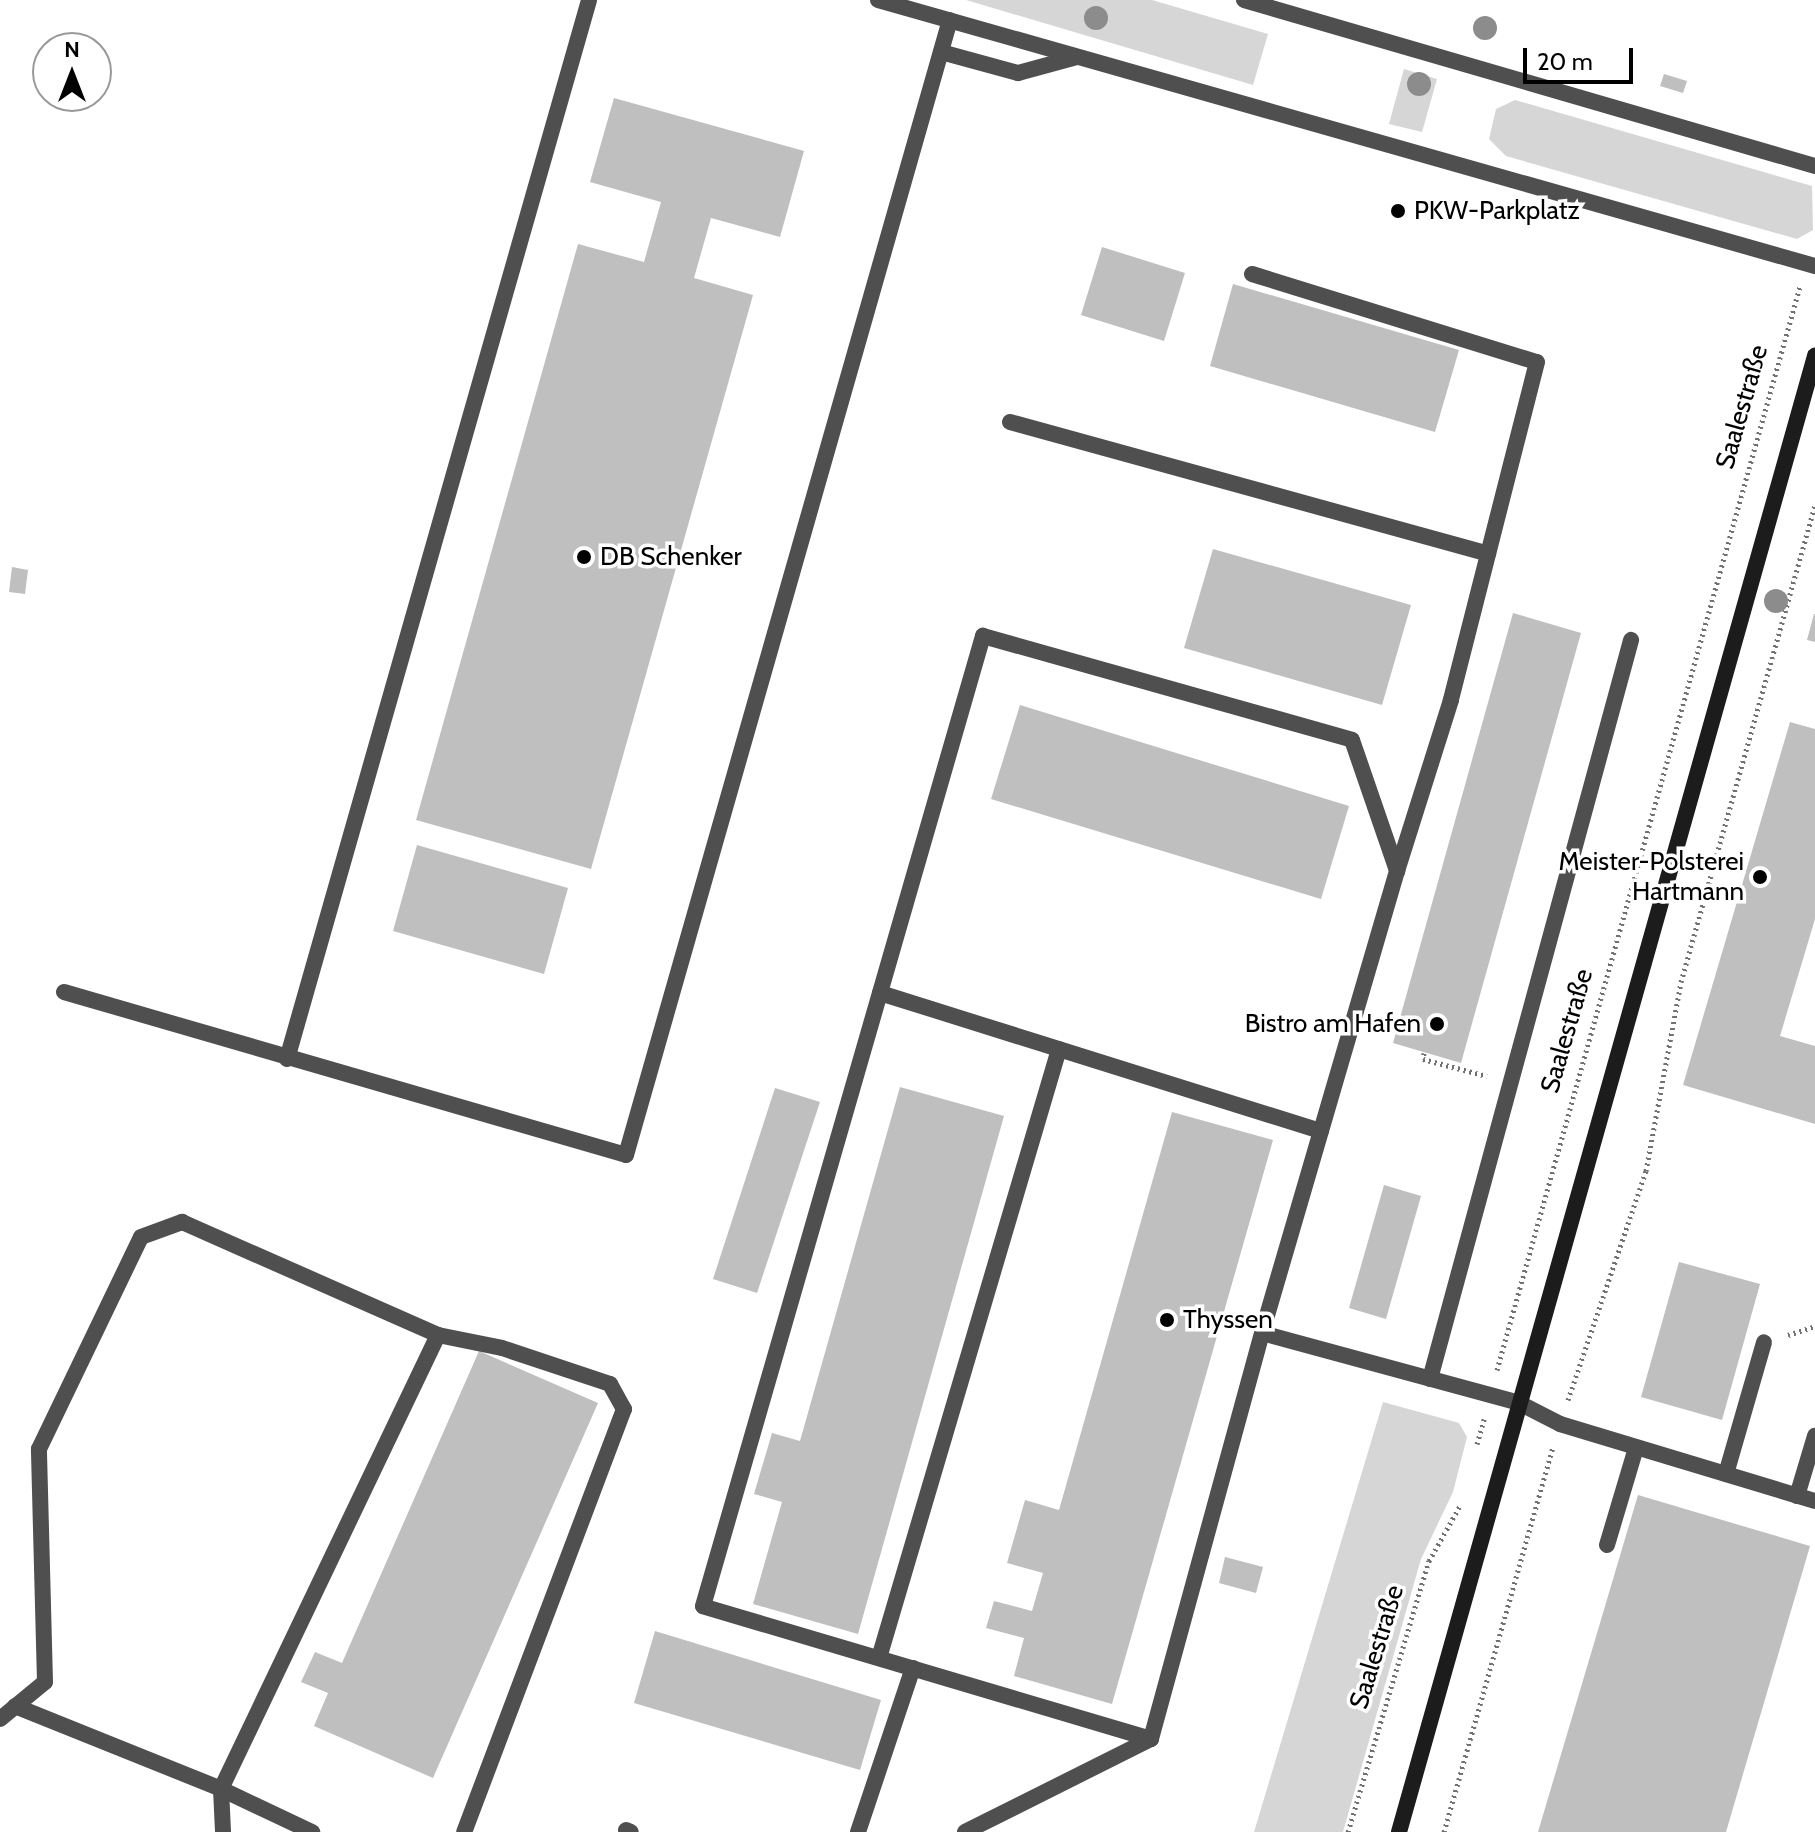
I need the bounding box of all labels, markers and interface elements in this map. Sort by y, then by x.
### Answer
north arrow [32,32,112,112]
scale bar [1527,32,1637,82]
text: N [64,36,80,63]
text: 20 m [1537,47,1593,76]
place label: PKW-Parkplatz [1414,195,1580,227]
marker: PKW-Parkplatz [1389,202,1407,220]
street label: Saalestraße [1709,341,1775,473]
place label: DB Schenker [600,541,742,573]
marker: DB Schenker [575,548,593,566]
place label: Meister-Polsterei Hartmann [1559,846,1744,908]
marker: Meister-Polsterei Hartmann [1751,868,1769,886]
street label: Saalestraße [1534,965,1600,1097]
place label: Bistro am Hafen [1245,1008,1421,1040]
marker: Bistro am Hafen [1428,1015,1446,1033]
place label: Thyssen [1183,1304,1273,1336]
marker: Thyssen [1158,1311,1176,1329]
street label: Saalestraße [1343,1581,1411,1713]

